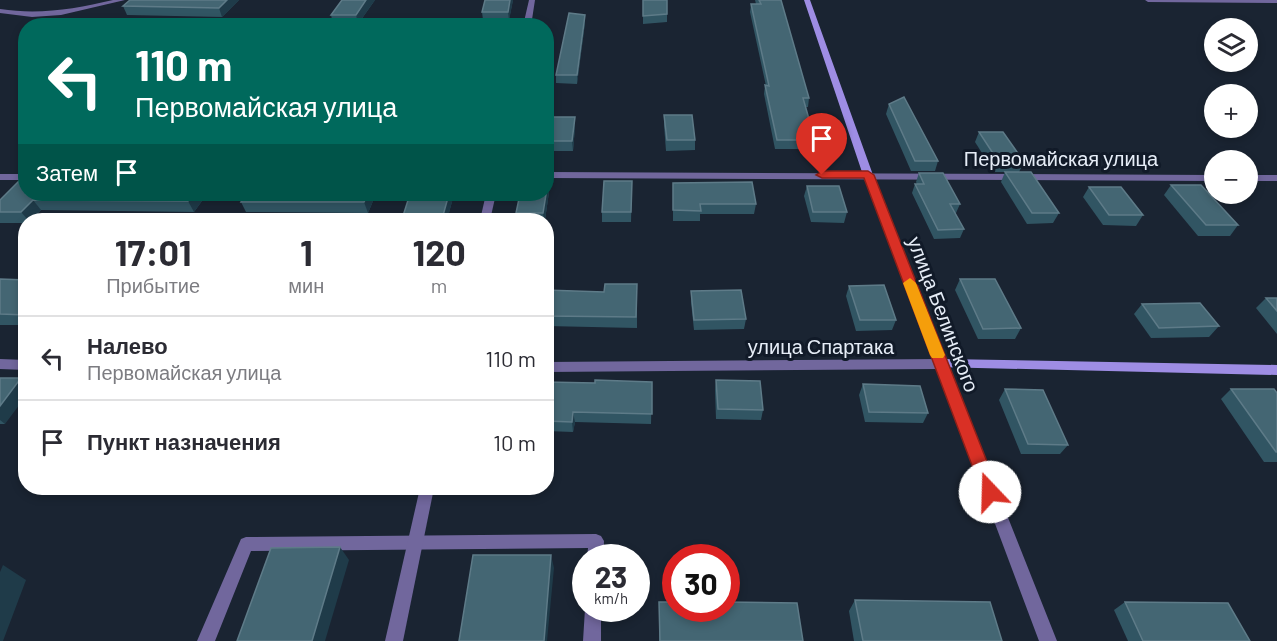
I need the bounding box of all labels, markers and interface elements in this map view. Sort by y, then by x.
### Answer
map controls [1204,18,1258,204]
button: layers [1204,18,1258,72]
text: 110 m [135,39,232,89]
icon: left [36,42,114,120]
button: + [1204,84,1258,138]
text: Первомайская улица [135,90,397,122]
pin [796,113,847,175]
icon: arrive [805,122,838,155]
street label: Первомайская улица [964,146,1159,170]
button: − [1204,150,1258,204]
icon: arrive [110,156,143,189]
text: Затем [36,159,98,185]
text: 17:01 [115,230,191,273]
text: 1 [300,230,313,273]
text: 120 [412,230,466,273]
street label: улица Белинского [903,233,985,395]
text: Прибытие [106,273,200,297]
text: мин [288,273,324,297]
text: m [431,273,447,297]
text: Налево [87,332,168,358]
street label: улица Спартака [748,334,895,358]
icon: left [36,342,69,375]
text: 110 m [486,345,536,371]
text: Первомайская улица [87,360,281,384]
icon: arrive [36,426,69,459]
text: Пункт назначения [87,428,281,454]
text: 10 m [493,429,536,455]
position arrow [958,460,1022,524]
speed limit sign: 30 [662,544,740,622]
text: 23 [595,558,627,594]
text: km/h [594,589,628,607]

